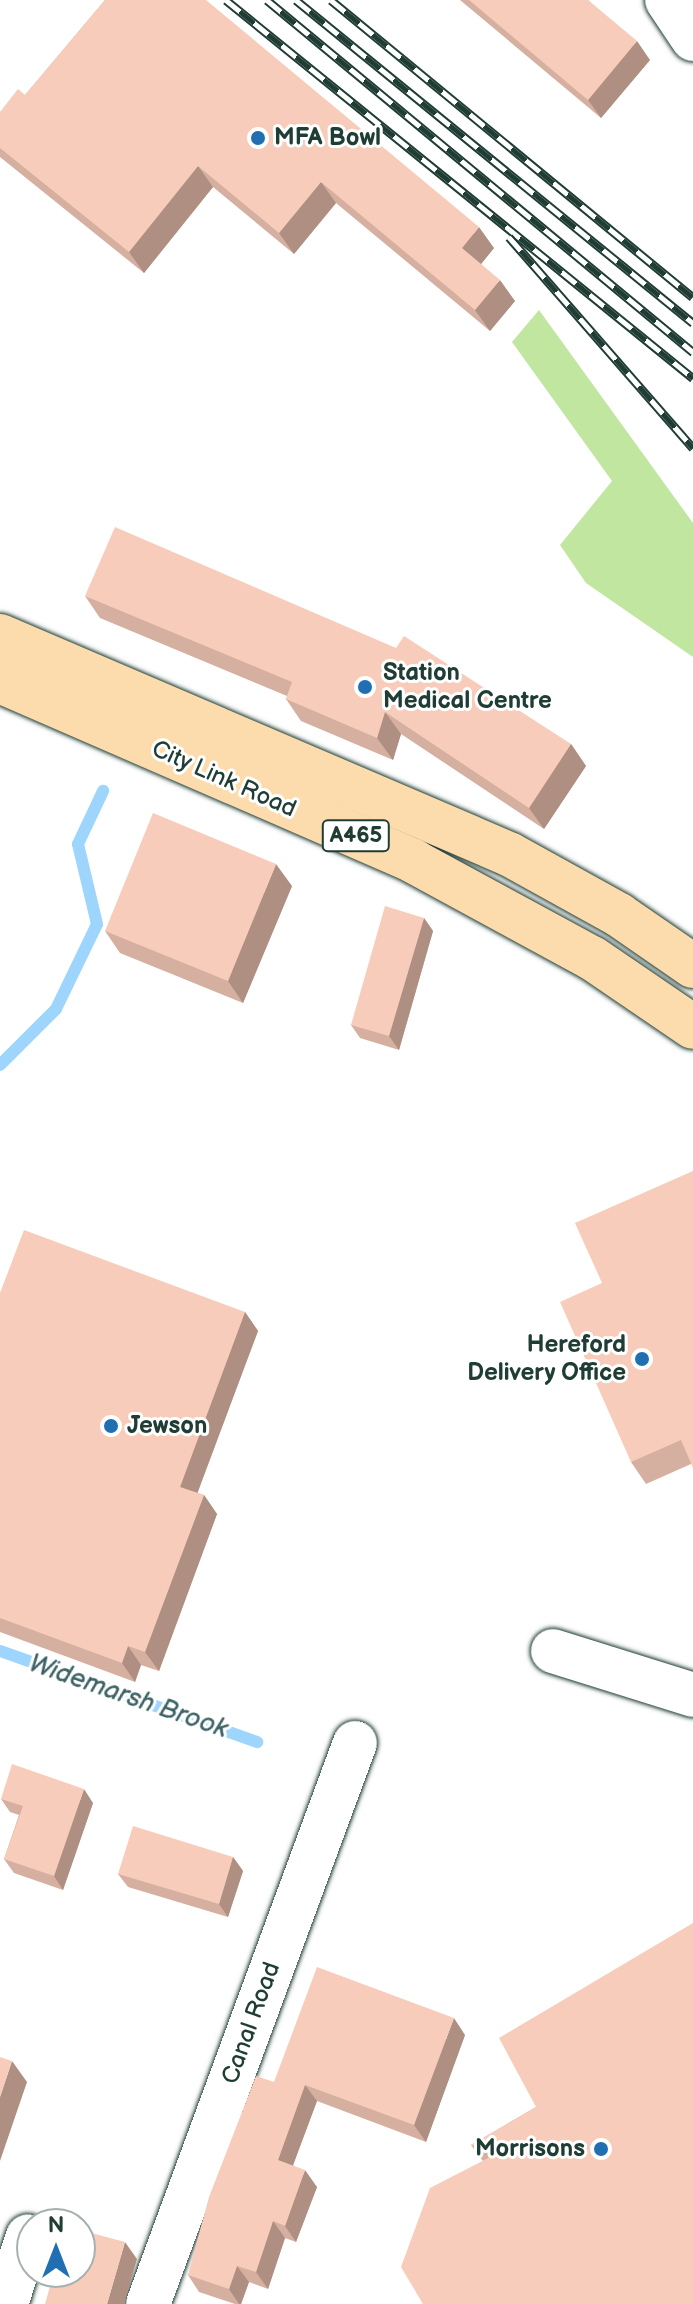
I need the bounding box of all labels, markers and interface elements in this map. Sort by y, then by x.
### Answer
place label: MFA Bowl [274,124,381,152]
marker: MFA Bowl [249,129,267,147]
place label: Station Medical Centre [383,659,552,715]
marker: Station Medical Centre [354,676,376,698]
street label: City Link Road [147,734,301,824]
road number: A465 [320,818,392,854]
place label: Hereford Delivery Office [466,1331,626,1387]
marker: Hereford Delivery Office [633,1350,651,1368]
place label: Jewson [127,1412,207,1440]
marker: Jewson [102,1417,120,1435]
water label: Widemarsh Brook [25,1648,231,1746]
street label: Canal Road [216,1958,286,2088]
place label: Morrisons [475,2135,585,2163]
marker: Morrisons [592,2140,610,2158]
north arrow [16,2208,96,2288]
text: N [48,2212,64,2239]

